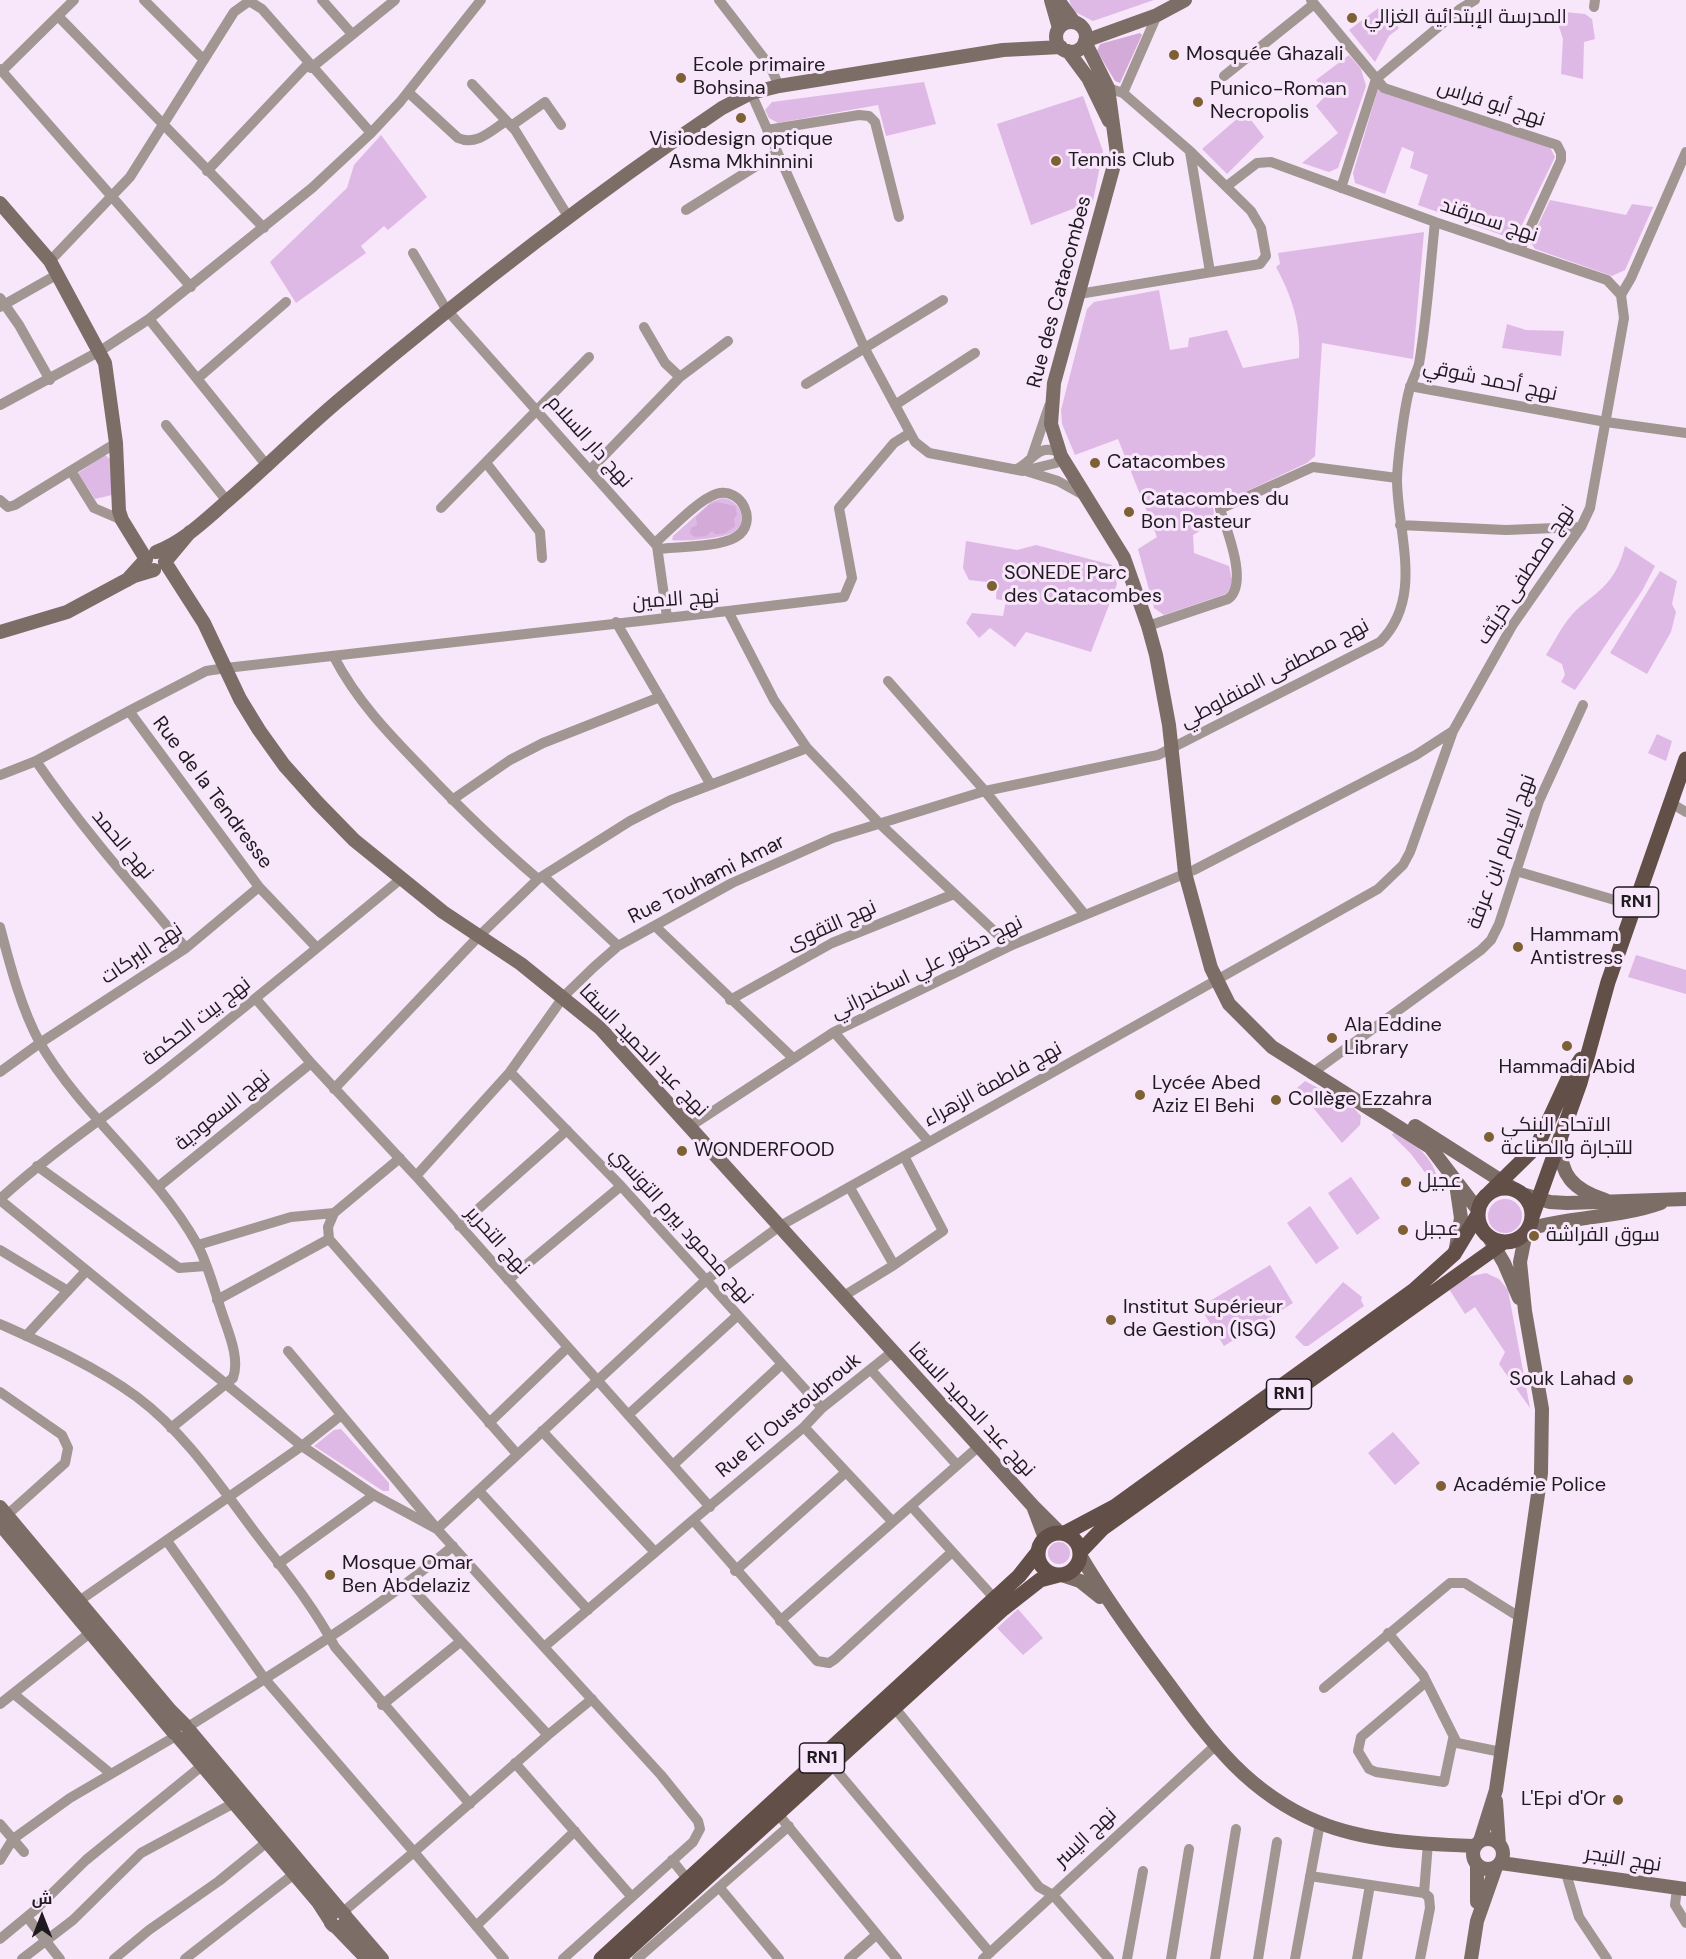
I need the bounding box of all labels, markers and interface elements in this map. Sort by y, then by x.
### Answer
place label: المدرسة الإبتدائية الغزالي [1364,6,1567,30]
marker: المدرسة الإبتدائية الغزالي [1345,11,1359,25]
place label: Mosquée Ghazali [1186,43,1344,67]
marker: Mosquée Ghazali [1167,48,1181,62]
place label: Ecole primaire Bohsina [693,54,825,101]
marker: Ecole primaire Bohsina [674,71,688,85]
street label: نهج أبو فراس [1434,75,1548,133]
place label: Punico-Roman Necropolis [1210,78,1347,125]
marker: Punico-Roman Necropolis [1191,95,1205,109]
marker: Visiodesign optique Asma Mkhinnini [734,111,748,125]
place label: Visiodesign optique Asma Mkhinnini [649,128,833,175]
place label: Tennis Club [1068,149,1175,173]
marker: Tennis Club [1049,154,1063,168]
street label: Rue des Catacombes [1023,193,1097,391]
street label: نهج سمرقند [1437,194,1541,248]
street label: نهج أحمد شوقي [1421,355,1559,407]
street label: نهج دار السلام [541,391,637,493]
place label: Catacombes [1107,451,1226,475]
marker: Catacombes [1088,456,1102,470]
place label: Catacombes du Bon Pasteur [1141,488,1289,535]
street label: نهج مصطفى خريّف [1472,500,1580,650]
marker: Catacombes du Bon Pasteur [1122,505,1136,519]
place label: SONEDE Parc des Catacombes [1004,562,1162,609]
marker: SONEDE Parc des Catacombes [985,579,999,593]
street label: نهج الامين [632,585,720,615]
street label: نهج مصطفى المنفلوطي [1176,614,1374,734]
street label: Rue de la Tendresse [147,712,277,874]
street label: نهج الإمام ابن عرفة [1463,771,1541,933]
street label: نهج الحمد [86,805,158,885]
street label: Rue Touhami Amar [625,830,789,930]
road number: RN1 [1614,887,1658,917]
street label: نهج التقوى [784,896,880,956]
street label: نهج دكتور علي اسكندراني [827,911,1027,1025]
street label: نهج البركات [97,918,187,990]
place label: Hammam Antistress [1530,924,1623,971]
marker: Hammam Antistress [1511,940,1525,954]
street label: نهج بيت الحكمة [138,972,256,1072]
street label: نهج عبد الحميد السقا [573,980,713,1122]
place label: Ala Eddine Library [1344,1014,1442,1061]
marker: Ala Eddine Library [1325,1031,1339,1045]
street label: نهج فاطمة الزهراء [920,1037,1066,1133]
marker: Hammadi Abid [1560,1039,1574,1053]
place label: Hammadi Abid [1499,1056,1635,1080]
street label: نهج السعودية [171,1065,275,1157]
place label: Lycée Abed Aziz El Behi [1152,1072,1261,1119]
marker: Lycée Abed Aziz El Behi [1133,1088,1147,1102]
place label: Collège Ezzahra [1288,1088,1432,1112]
marker: Collège Ezzahra [1269,1093,1283,1107]
place label: الاتحاد البنكي للتجارة والصناعة [1501,1114,1633,1161]
marker: الاتحاد البنكي للتجارة والصناعة [1482,1130,1496,1144]
place label: WONDERFOOD [694,1139,835,1163]
street label: نهج محمود بيرم التونسي [604,1143,758,1309]
marker: WONDERFOOD [675,1144,689,1158]
place label: عجيل [1418,1170,1462,1194]
marker: عجيل [1399,1175,1413,1189]
street label: نهج التحرير [460,1202,534,1280]
place label: عجبل [1415,1218,1459,1242]
marker: عجبل [1396,1223,1410,1237]
place label: سوق الفراشة [1546,1224,1660,1248]
marker: سوق الفراشة [1527,1229,1541,1243]
place label: Institut Supérieur de Gestion (ISG) [1123,1296,1283,1343]
marker: Institut Supérieur de Gestion (ISG) [1104,1313,1118,1327]
street label: نهج عبد الحميد السقا [902,1338,1040,1482]
street label: Rue El Oustoubrouk [712,1348,866,1484]
place label: Souk Lahad [1509,1368,1616,1392]
marker: Souk Lahad [1621,1373,1635,1387]
road number: RN1 [1266,1379,1312,1409]
place label: Académie Police [1453,1474,1606,1498]
marker: Académie Police [1434,1479,1448,1493]
place label: Mosque Omar Ben Abdelaziz [342,1552,473,1599]
marker: Mosque Omar Ben Abdelaziz [323,1568,337,1582]
road number: RN1 [800,1743,844,1773]
place label: L'Epi d'Or [1521,1788,1606,1812]
marker: L'Epi d'Or [1611,1793,1625,1807]
street label: نهج اليسر [1050,1803,1122,1873]
street label: نهج النيجر [1583,1842,1663,1878]
north arrow [12,1887,72,1947]
text: ش [32,1888,52,1909]

